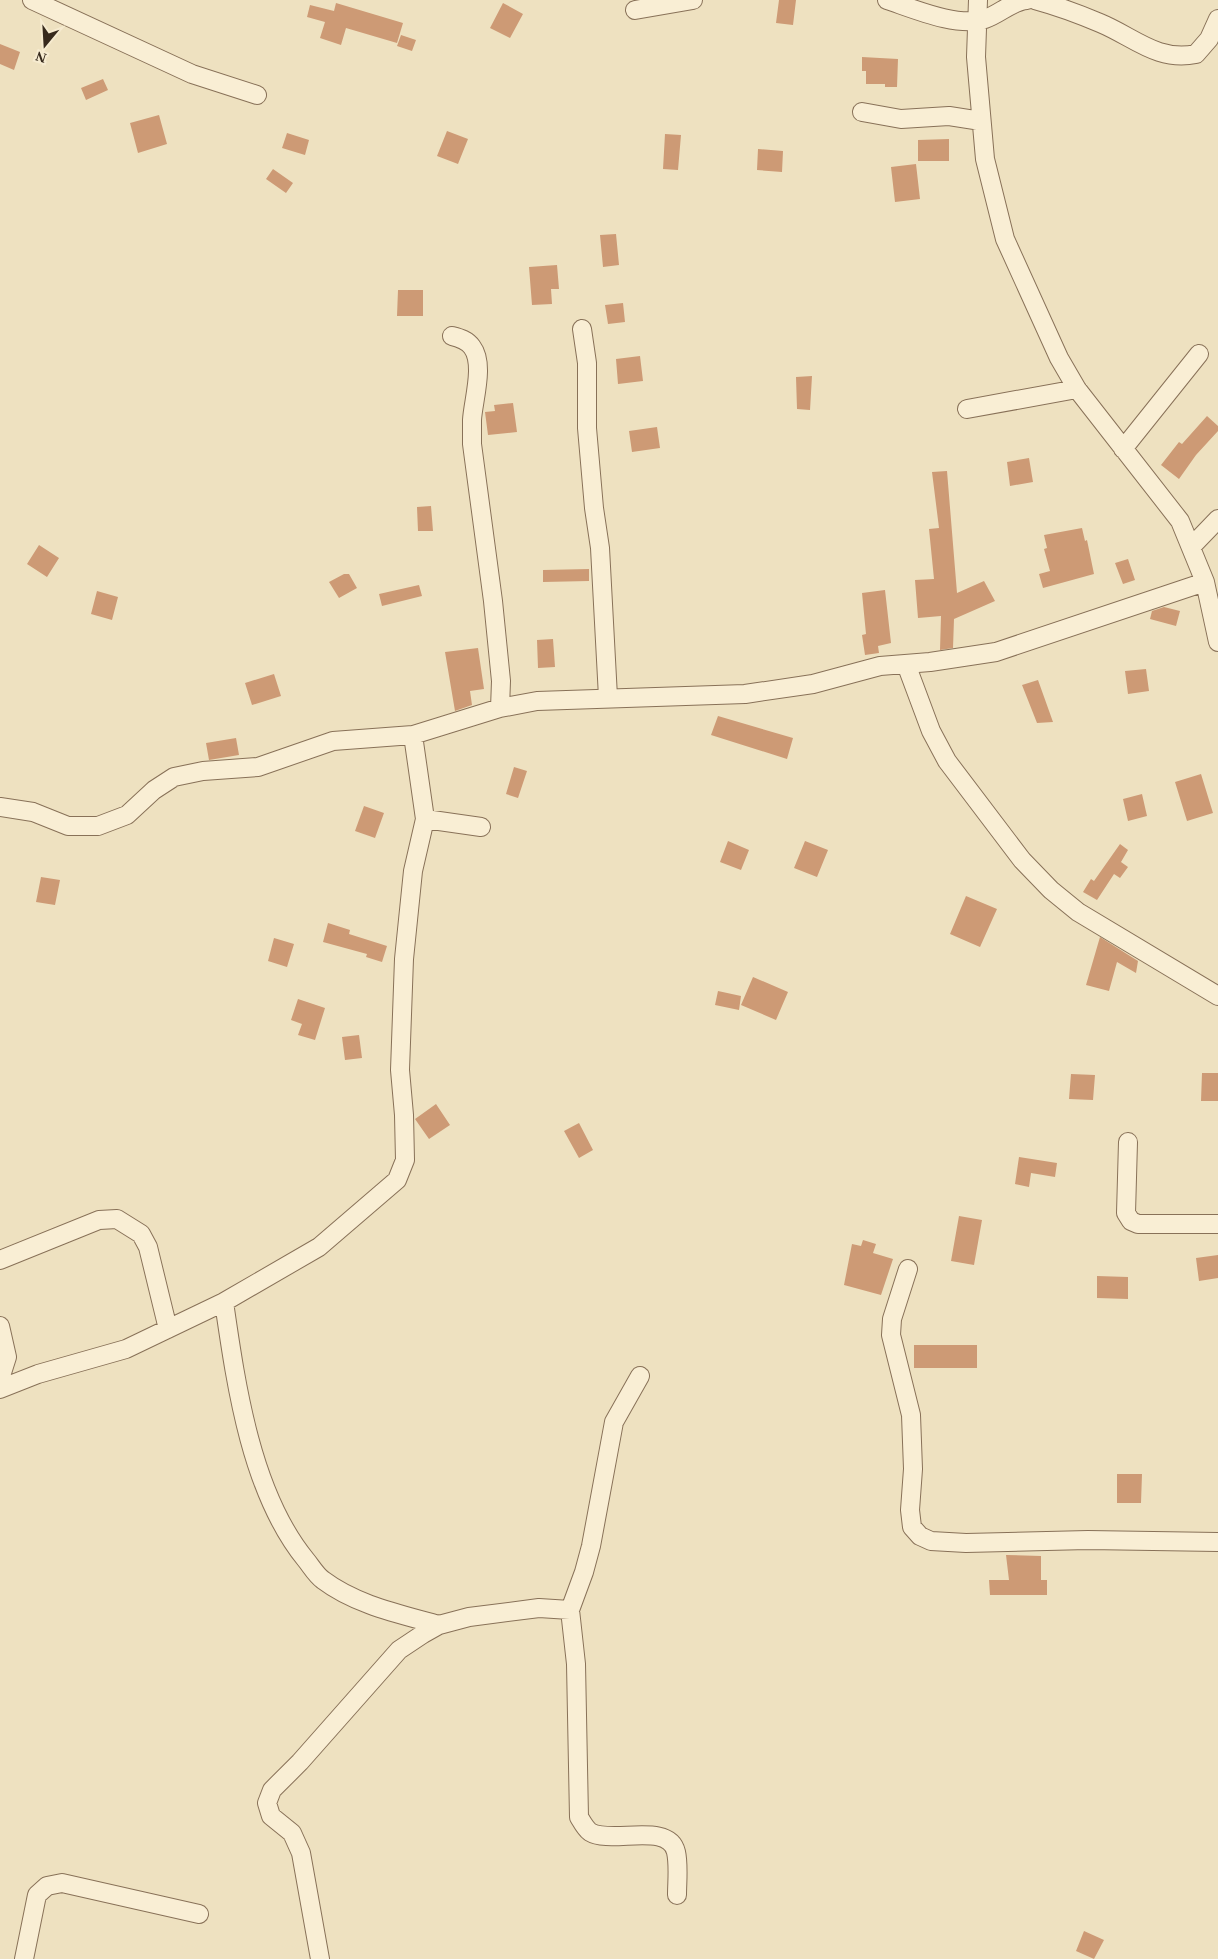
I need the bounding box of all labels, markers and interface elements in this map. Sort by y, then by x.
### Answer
north arrow [20,20,70,70]
text: N [34,48,48,66]

